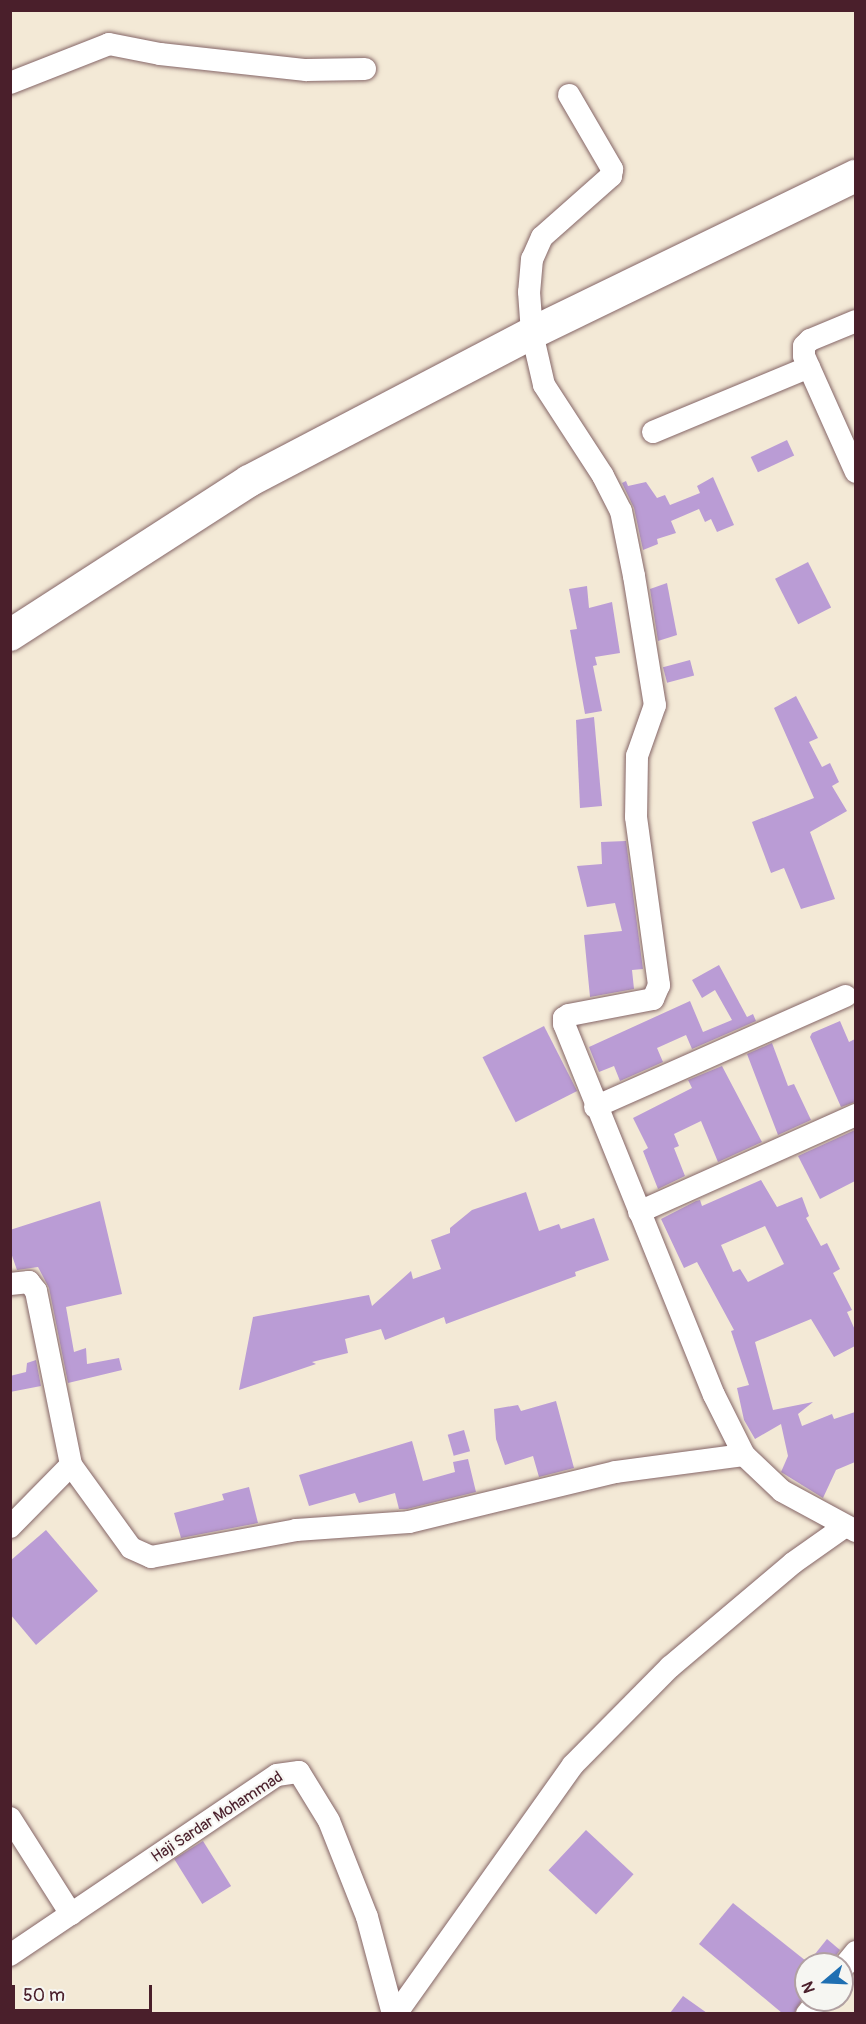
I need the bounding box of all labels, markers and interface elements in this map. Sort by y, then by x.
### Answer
street label: Haji Sardar Mohammad [148,1767,286,1867]
north arrow [794,1952,854,2012]
scale bar [15,1973,154,2011]
text: N [798,1979,820,1996]
text: 50 m [23,1984,65,2007]

